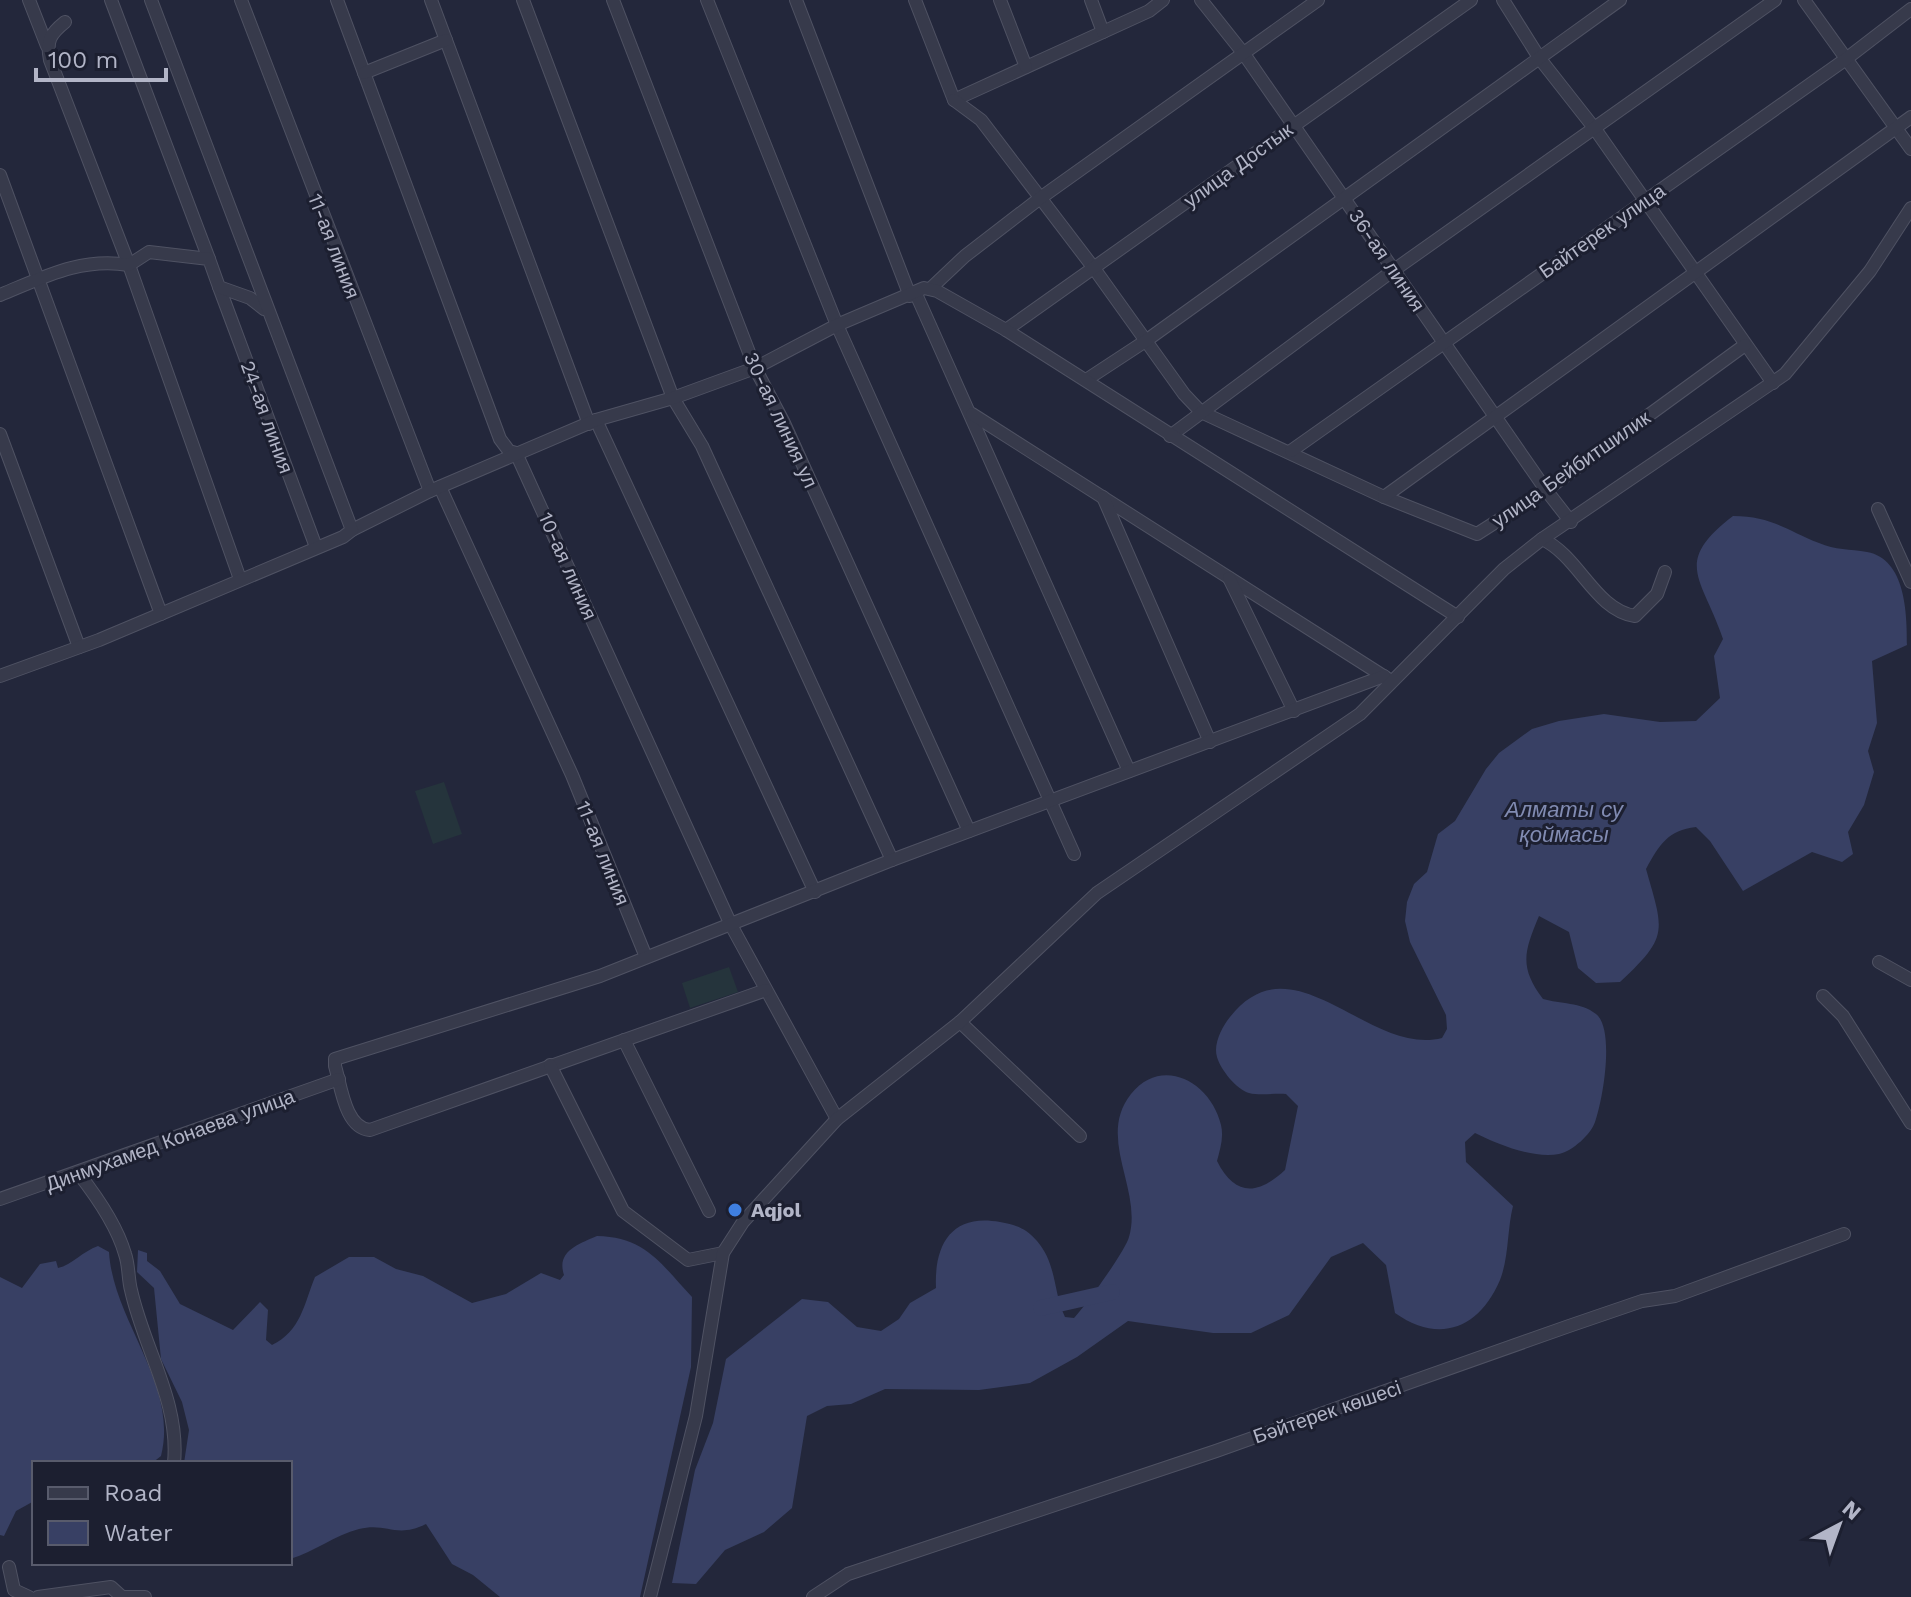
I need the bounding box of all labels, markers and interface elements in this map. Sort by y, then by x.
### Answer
scale bar [36,32,166,82]
text: 100 m [48,46,118,74]
street label: улица Достык [1179,117,1297,213]
street label: Байтерек улица [1534,178,1670,283]
street label: 11-ая линия [303,190,365,302]
street label: 36-ая линия [1344,204,1430,316]
street label: 30-ая линия ул [739,348,823,492]
street label: 24-ая линия [236,357,298,477]
street label: улица Бейбитшилик [1487,405,1655,533]
street label: 10-ая линия [534,509,602,623]
street label: 11-ая линия [571,797,635,909]
water label: Алматы су қоймасы [1503,797,1625,847]
street label: Динмухамед Конаева улица [42,1083,298,1196]
place label: Aqjol [751,1198,802,1222]
marker: Aqjol [726,1201,744,1219]
street label: Бәйтерек көшесі [1250,1375,1404,1449]
legend [32,1461,292,1565]
text: Road [104,1479,163,1507]
north arrow [1799,1485,1879,1565]
text: N [1837,1495,1866,1525]
text: Water [104,1519,173,1547]

